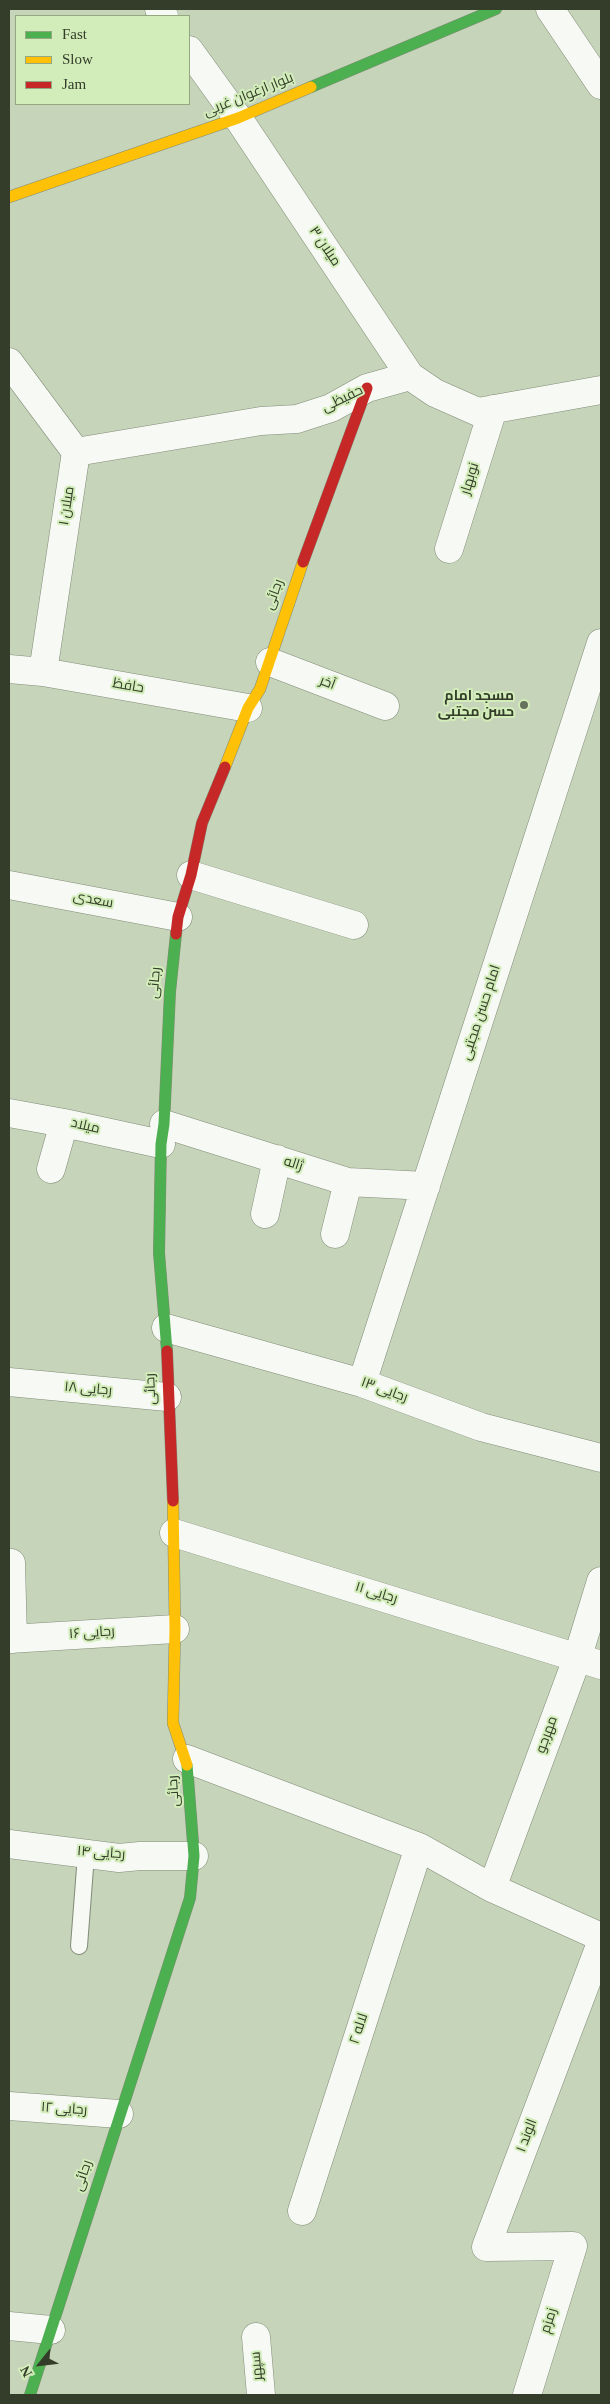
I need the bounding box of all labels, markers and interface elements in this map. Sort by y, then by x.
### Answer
legend [15,15,190,105]
text: Fast [62,26,87,42]
text: Slow [62,51,93,67]
street label: بلوار ارغوان غربی [202,70,296,122]
text: Jam [62,76,86,92]
street label: میلان ۳ [305,224,343,270]
street label: حفیظی [320,383,366,417]
street label: نوبهار [458,461,484,497]
street label: میلان ۱ [57,485,79,527]
street label: رجائی [262,577,288,613]
street label: آخر [317,673,337,695]
street label: حافظ [111,676,145,698]
place label: مسجد امام حسن مجتبی [438,689,514,722]
marker: مسجد امام حسن مجتبی [518,699,530,711]
street label: سعدی [72,889,114,913]
street label: امام حسن مجتبی [459,963,505,1063]
street label: رجائی [146,966,166,1000]
street label: میلاد [69,1116,101,1138]
street label: ژاله [281,1154,305,1176]
street label: رجائی [143,1373,161,1405]
street label: رجایی ۱۳ [358,1375,410,1407]
street label: رجایی ۱۸ [63,1380,113,1400]
street label: رجایی ۱۱ [353,1580,399,1608]
street label: رجایی ۱۶ [69,1624,115,1644]
street label: مهرجو [534,1714,562,1756]
street label: رجائی [166,1775,184,1807]
street label: رجایی ۱۴ [76,1844,126,1864]
street label: لاله ۲ [347,2011,373,2047]
street label: رجایی ۱۲ [40,2100,88,2120]
street label: الوند ۱ [514,2117,542,2155]
street label: رجائی [71,2158,97,2194]
street label: زمزم [538,2306,562,2336]
north arrow [15,2339,65,2389]
street label: سپهر [248,2351,268,2381]
text: N [17,2363,35,2380]

